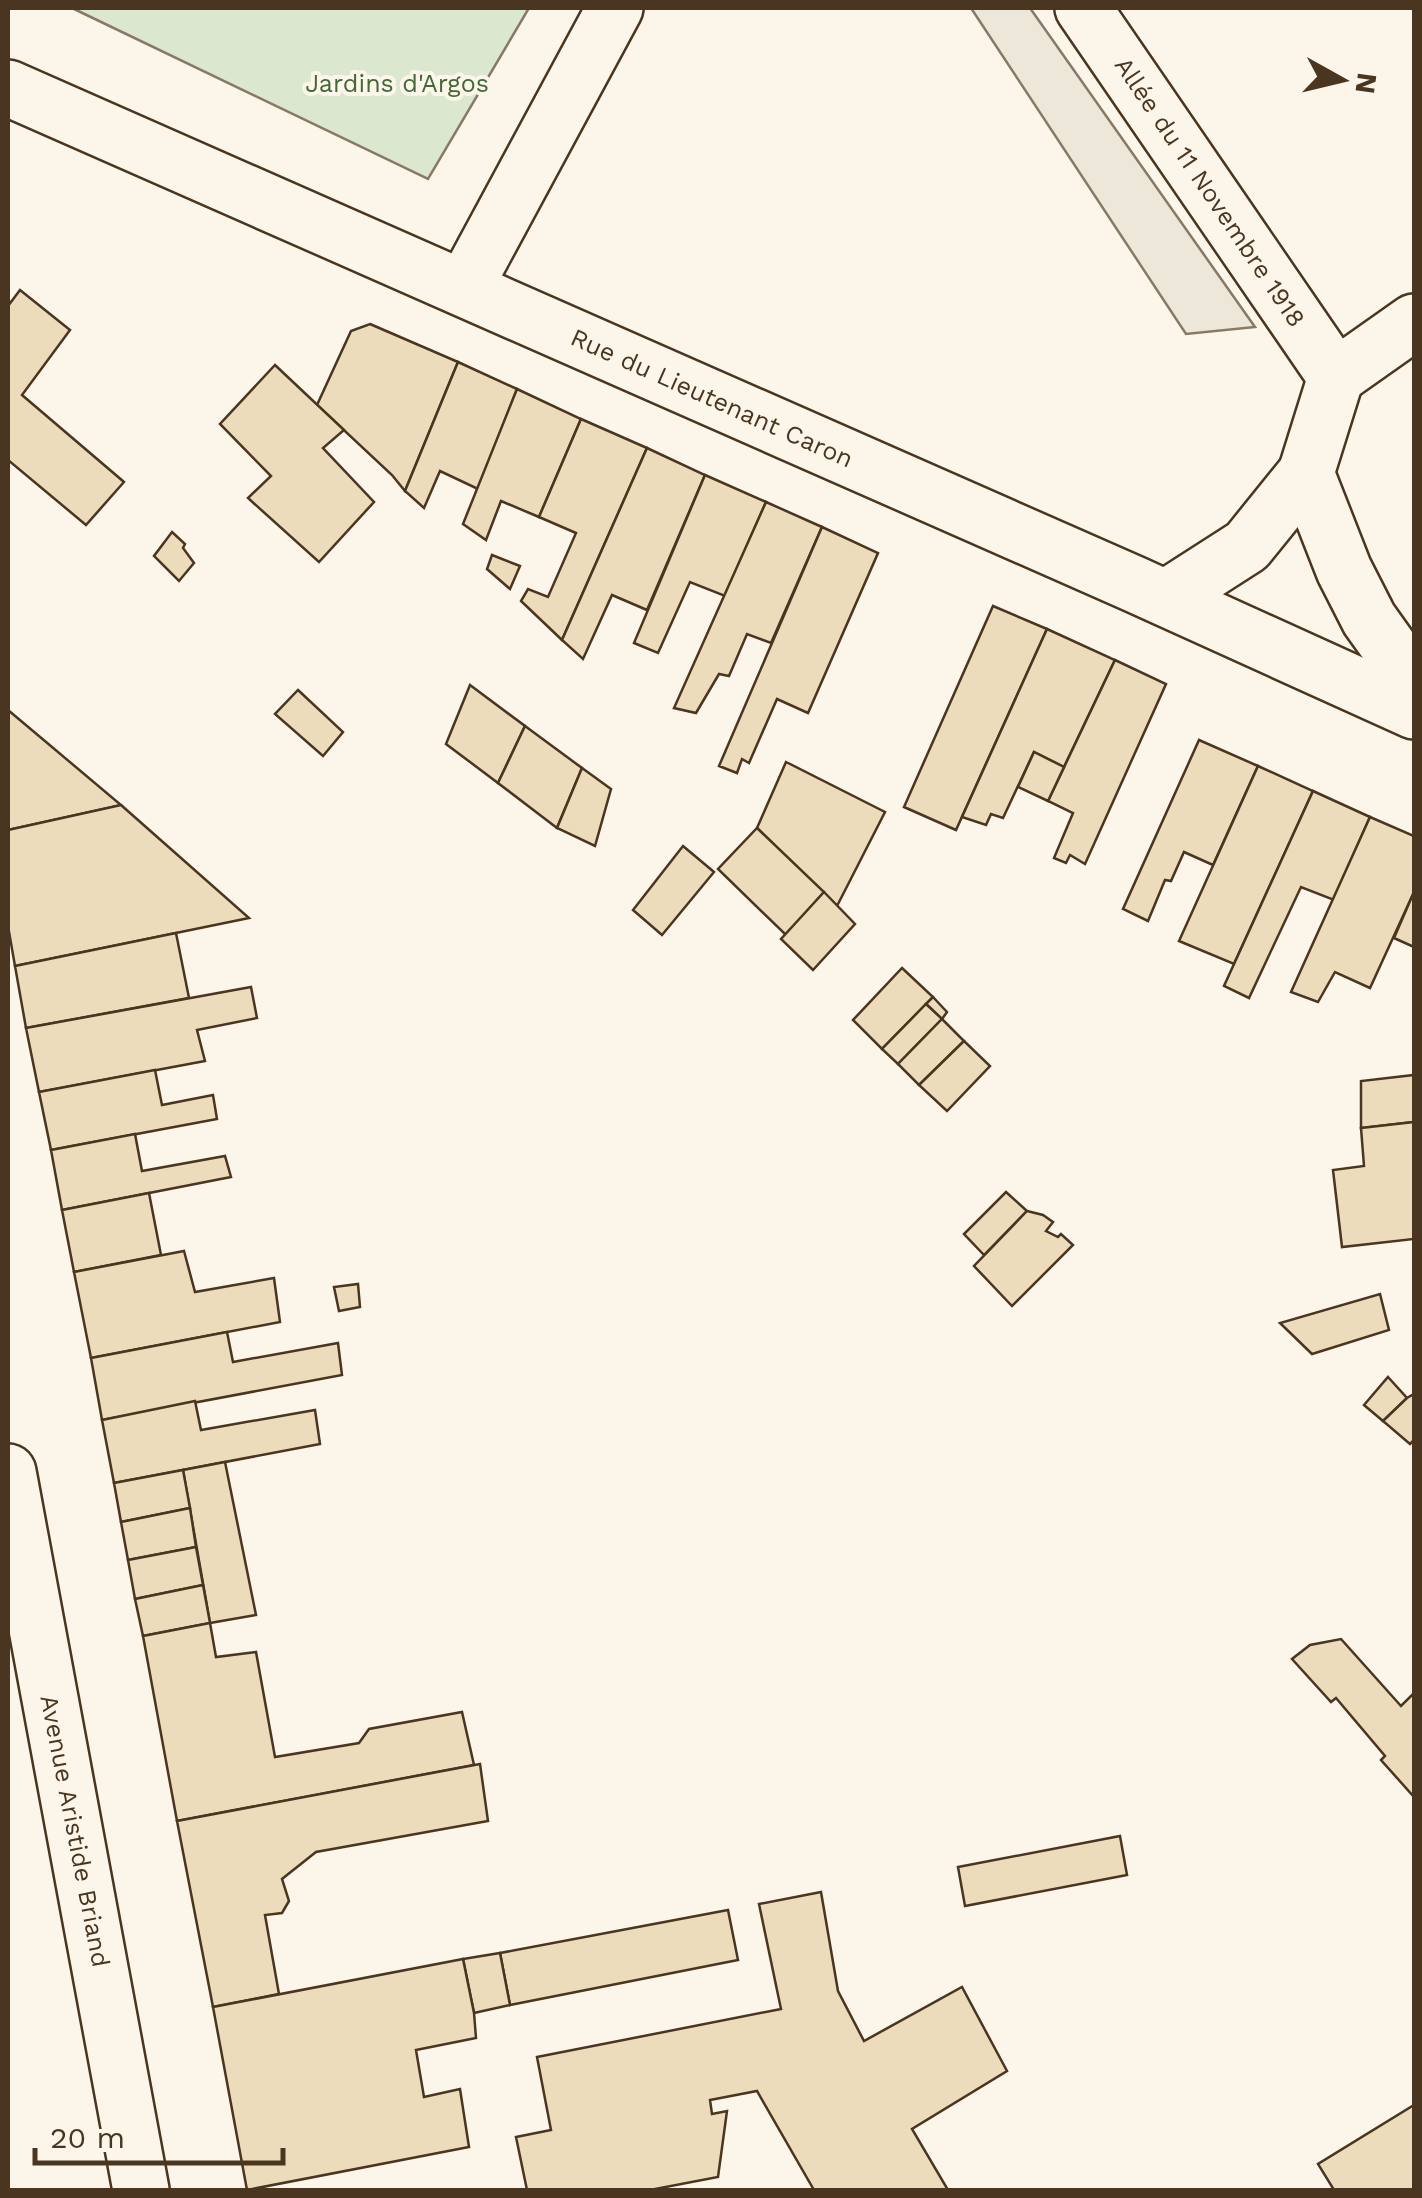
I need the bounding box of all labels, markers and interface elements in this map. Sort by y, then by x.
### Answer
north arrow [1292,30,1392,130]
street label: Allée du 11 Novembre 1918 [1109,52,1311,332]
park label: Jardins d'Argos [305,69,489,98]
text: N [1348,71,1384,96]
street label: Rue du Lieutenant Caron [566,322,858,474]
street label: Avenue Aristide Briand [34,1692,116,1970]
scale bar [35,2103,282,2165]
text: 20 m [50,2120,125,2155]

